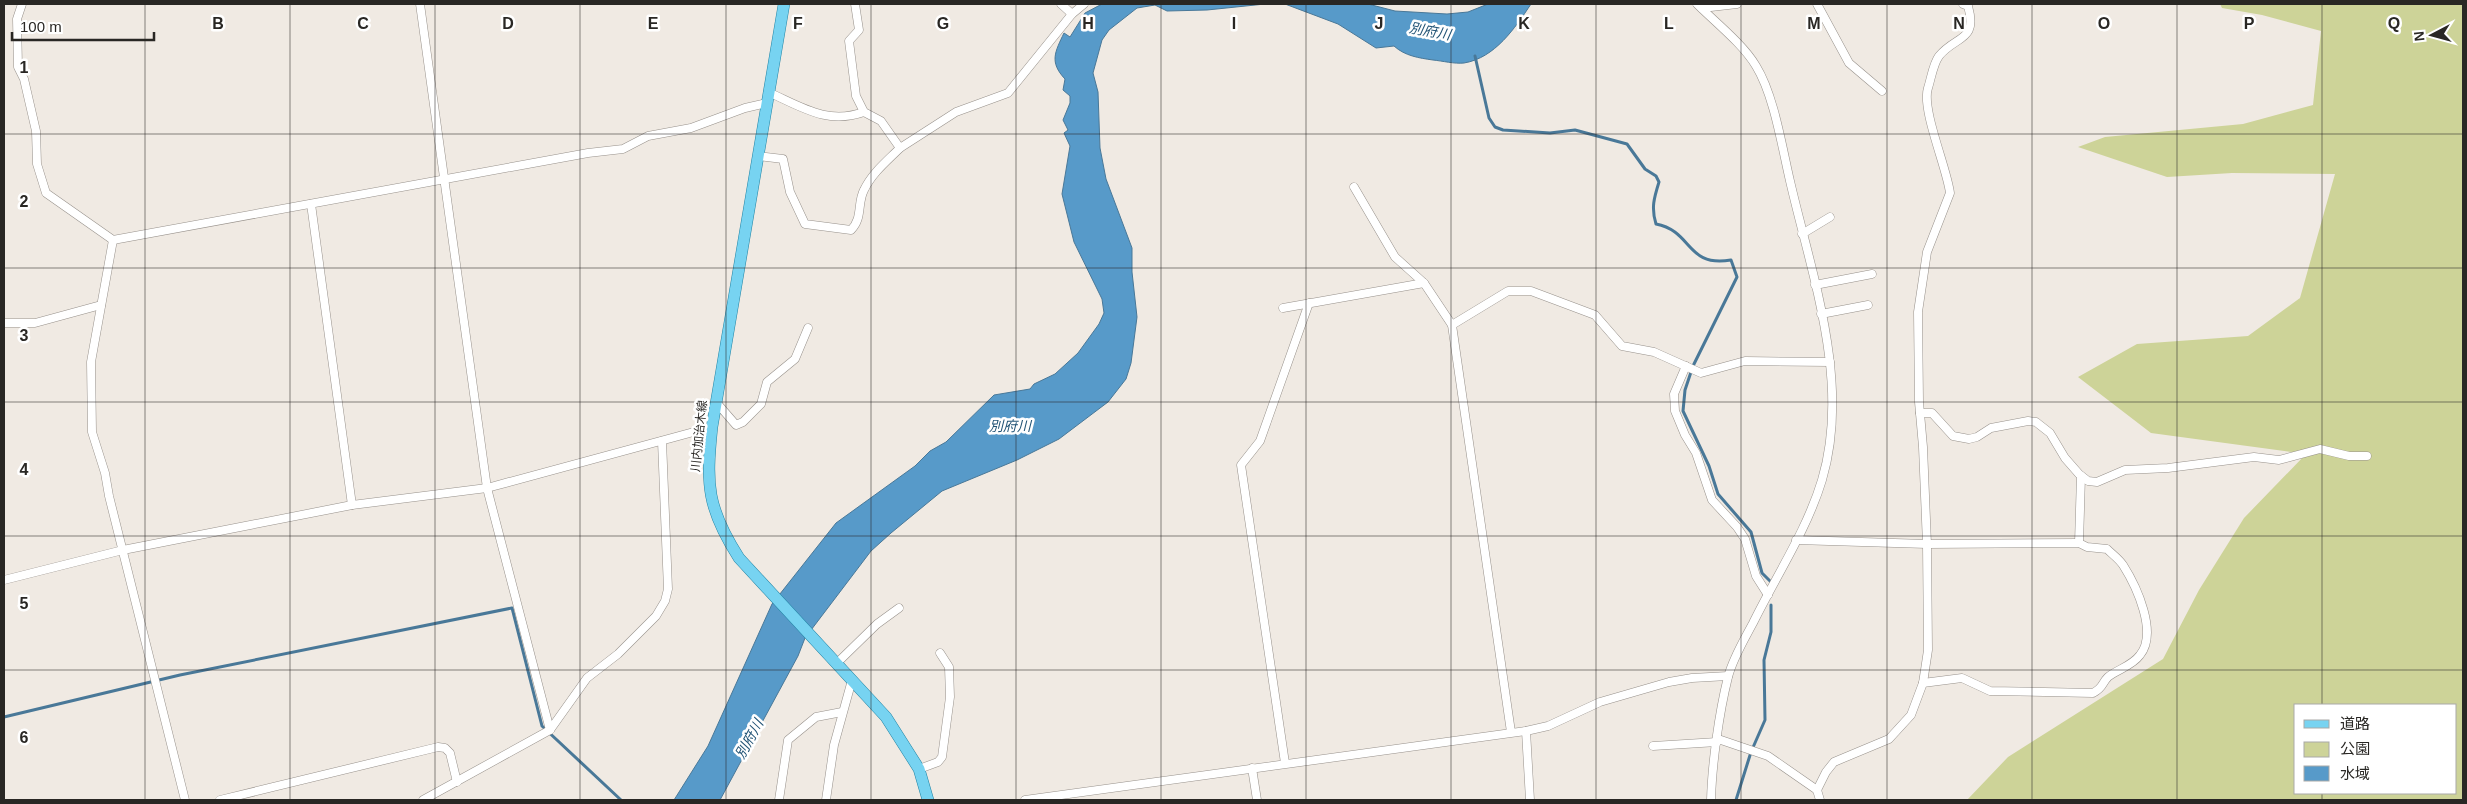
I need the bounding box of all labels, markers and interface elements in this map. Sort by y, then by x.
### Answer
scale bar [12,10,155,42]
north arrow [2407,10,2457,60]
text: B [212,15,224,32]
text: C [357,15,369,32]
text: D [502,15,514,32]
text: E [648,15,659,32]
text: F [793,15,803,32]
text: G [937,15,949,32]
text: H [1082,15,1094,32]
text: I [1232,15,1236,32]
text: J [1375,15,1383,32]
text: K [1518,15,1530,32]
text: L [1664,15,1674,32]
text: M [1807,15,1821,32]
text: N [1953,15,1965,32]
text: O [2098,15,2110,32]
text: P [2244,15,2255,32]
text: Q [2388,15,2400,32]
text: 100 m [20,18,62,35]
water label: 別府川 [1408,19,1454,43]
text: N [2411,30,2428,42]
text: 1 [20,59,29,76]
text: 2 [20,193,29,210]
text: 3 [20,327,29,344]
street label: 川内加治木線 [688,399,710,473]
water label: 別府川 [989,418,1033,434]
text: 4 [20,461,29,478]
text: 5 [20,595,29,612]
legend [2294,704,2457,794]
water label: 別府川 [732,715,767,761]
text: 道路 [2340,715,2370,732]
text: 6 [20,729,29,746]
text: 公園 [2340,740,2370,757]
text: 水域 [2340,765,2370,782]

